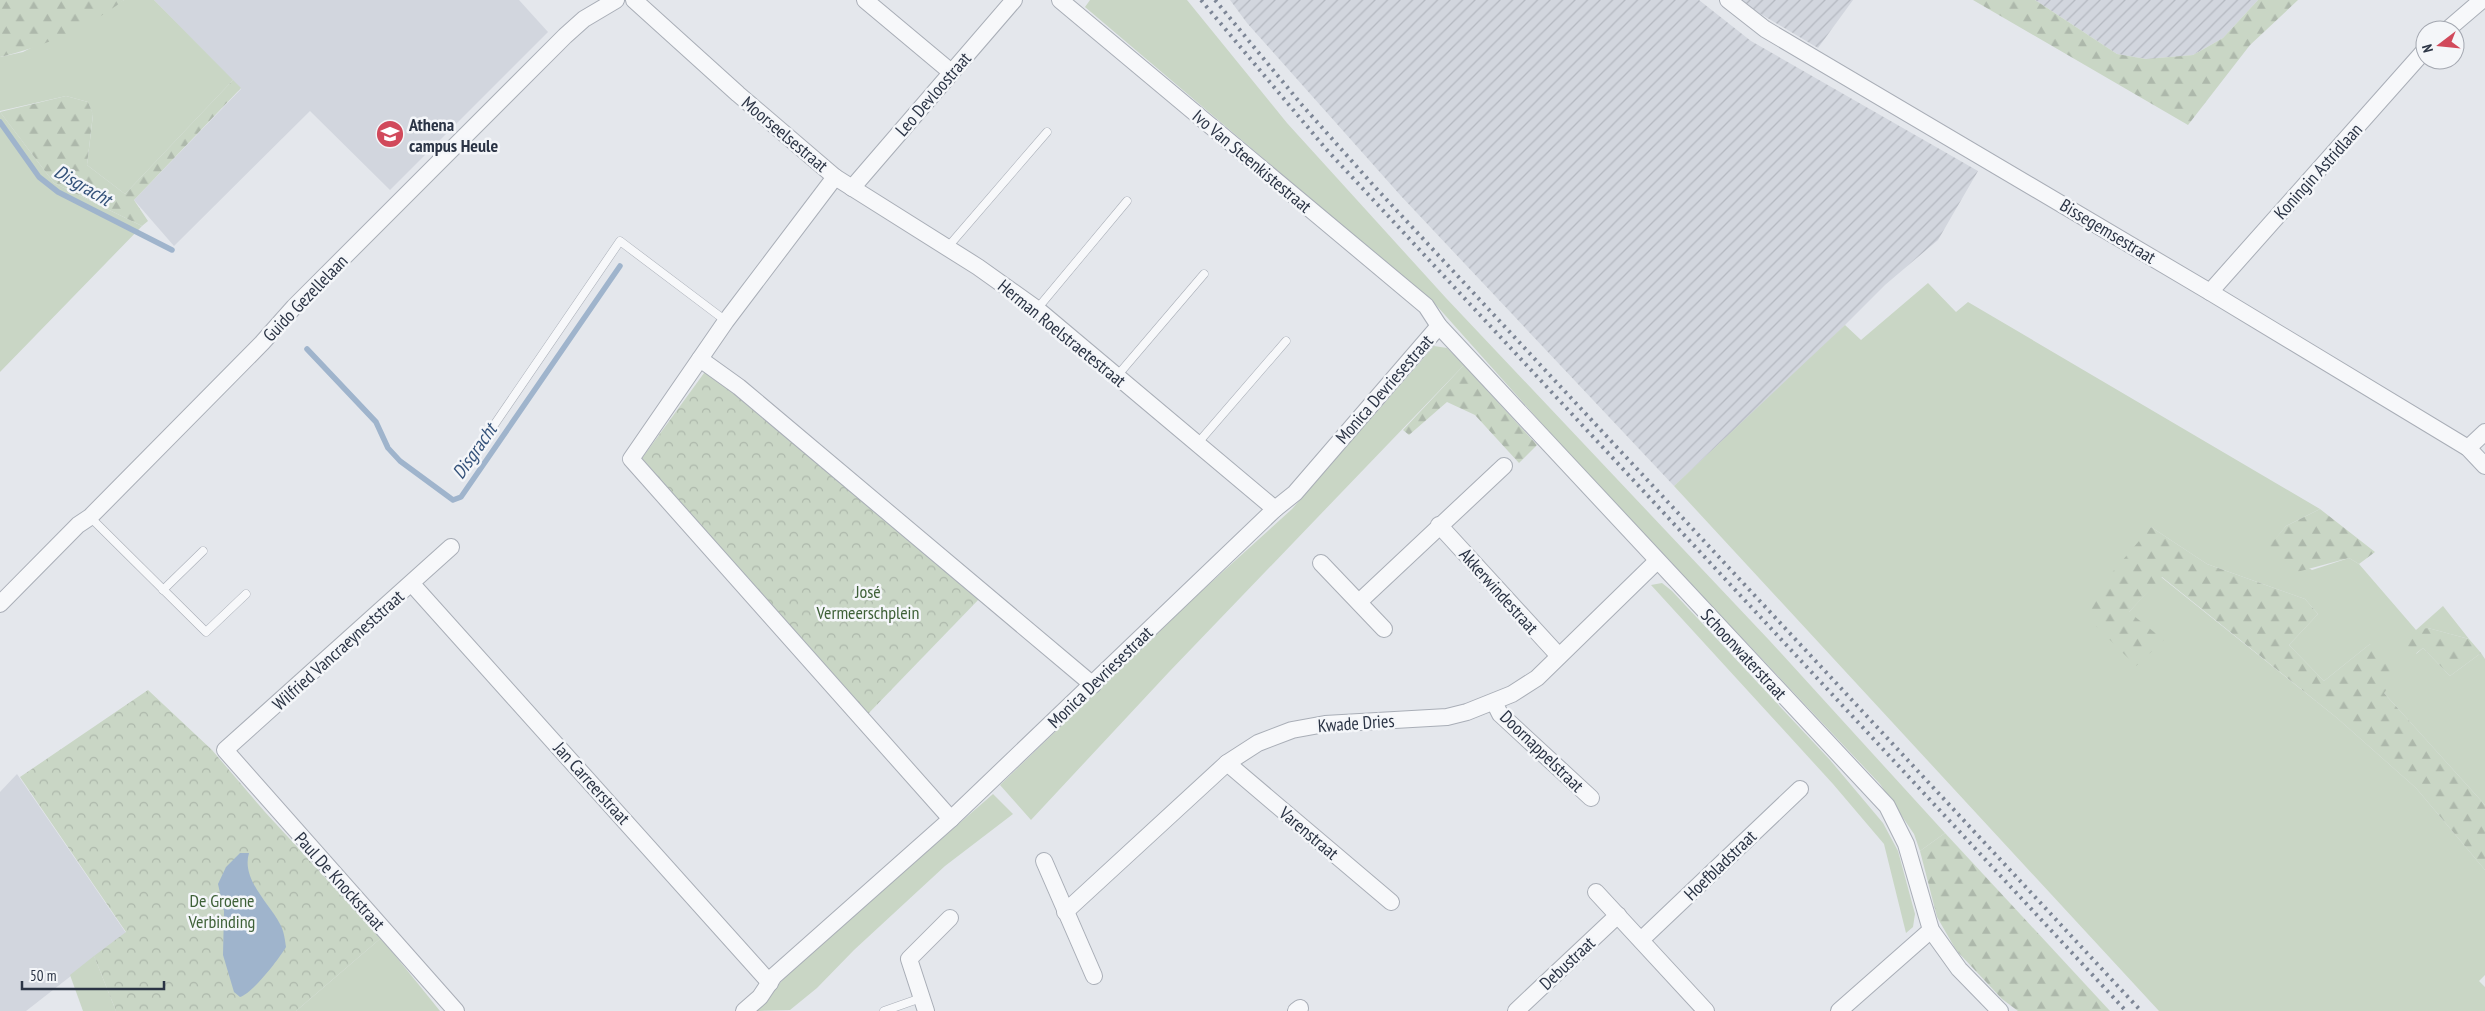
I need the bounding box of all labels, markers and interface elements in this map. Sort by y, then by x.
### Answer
north arrow [2415,20,2465,70]
text: N [2418,42,2437,55]
street label: Leo Devloostraat [890,47,976,141]
street label: Moorseelsestraat [737,91,833,177]
street label: Ivo Van Steenkistestraat [1188,104,1316,218]
place label: Athena campus Heule [408,113,498,157]
street label: Koningin Astridlaan [2269,118,2367,224]
school or university icon: Athena campus Heule [375,119,405,149]
water label: Disgracht [50,159,118,212]
street label: Bissegemsestraat [2056,193,2160,269]
street label: Guido Gezellelaan [258,250,352,346]
street label: Herman Roelstraetestraat [993,274,1131,392]
street label: Monica Devriesestraat [1330,330,1438,448]
water label: Disgracht [446,417,503,483]
street label: Akkerwindestraat [1454,543,1544,639]
park label: José Vermeerschplein [816,580,919,624]
street label: Wilfried Vancraeyneststraat [267,585,409,715]
street label: Schoonwaterstraat [1696,604,1792,704]
street label: Monica Devriesestraat [1043,621,1157,733]
street label: Doornappelstraat [1495,705,1589,797]
street label: Kwade Dries [1317,709,1395,737]
street label: Jan Carreerstraat [548,736,635,829]
street label: Varenstraat [1274,801,1343,864]
street label: Hoefbladstraat [1679,825,1761,905]
street label: Paul De Knockstraat [290,827,390,935]
park label: De Groene Verbinding [188,889,255,933]
street label: Debustraat [1534,931,1600,995]
scale bar [22,958,165,990]
text: 50 m [30,966,56,985]

